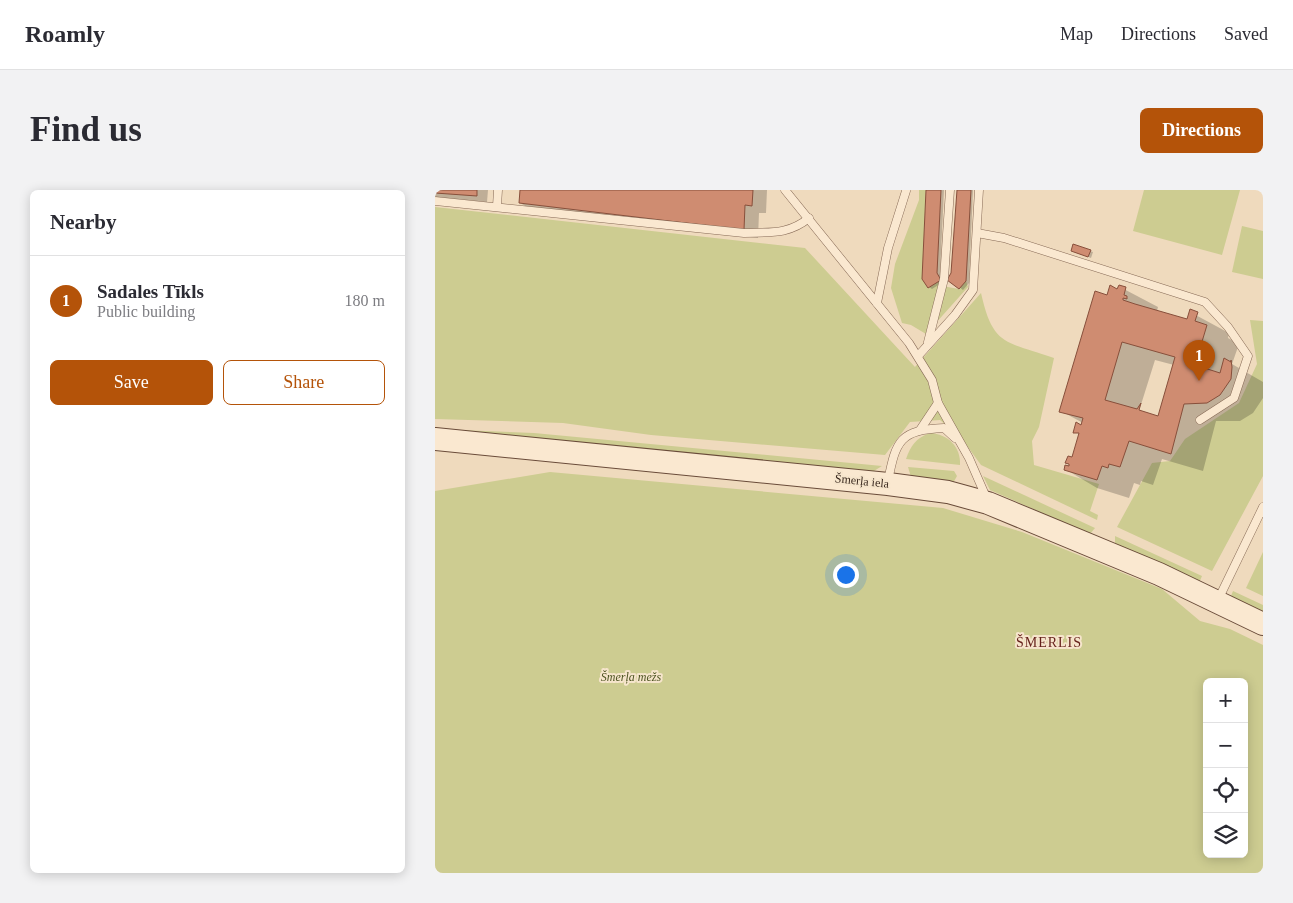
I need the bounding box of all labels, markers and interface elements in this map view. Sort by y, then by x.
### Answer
text: Roamly [25,21,105,47]
text: Map [1060,24,1093,44]
text: Directions [1121,24,1196,44]
text: Saved [1224,24,1268,44]
button: Directions [1140,108,1263,153]
text: Find us [30,110,142,149]
text: Nearby [50,210,117,234]
text: Sadales Tīkls [97,281,204,302]
text: 1 [62,292,70,309]
text: 180 m [345,292,385,309]
text: Public building [97,303,195,320]
pin: 1 [1183,340,1215,381]
button: Save [50,360,213,405]
button: Share [223,360,385,405]
street label: Šmerļa iela [834,471,890,491]
your location [833,562,859,588]
district label: ŠMERLIS [1016,634,1082,650]
park label: Šmerļa mežs [601,670,661,684]
map controls [1203,678,1248,858]
button: + [1203,678,1248,723]
button: − [1203,723,1248,768]
button: locate [1203,768,1248,813]
button: layers [1203,813,1248,858]

